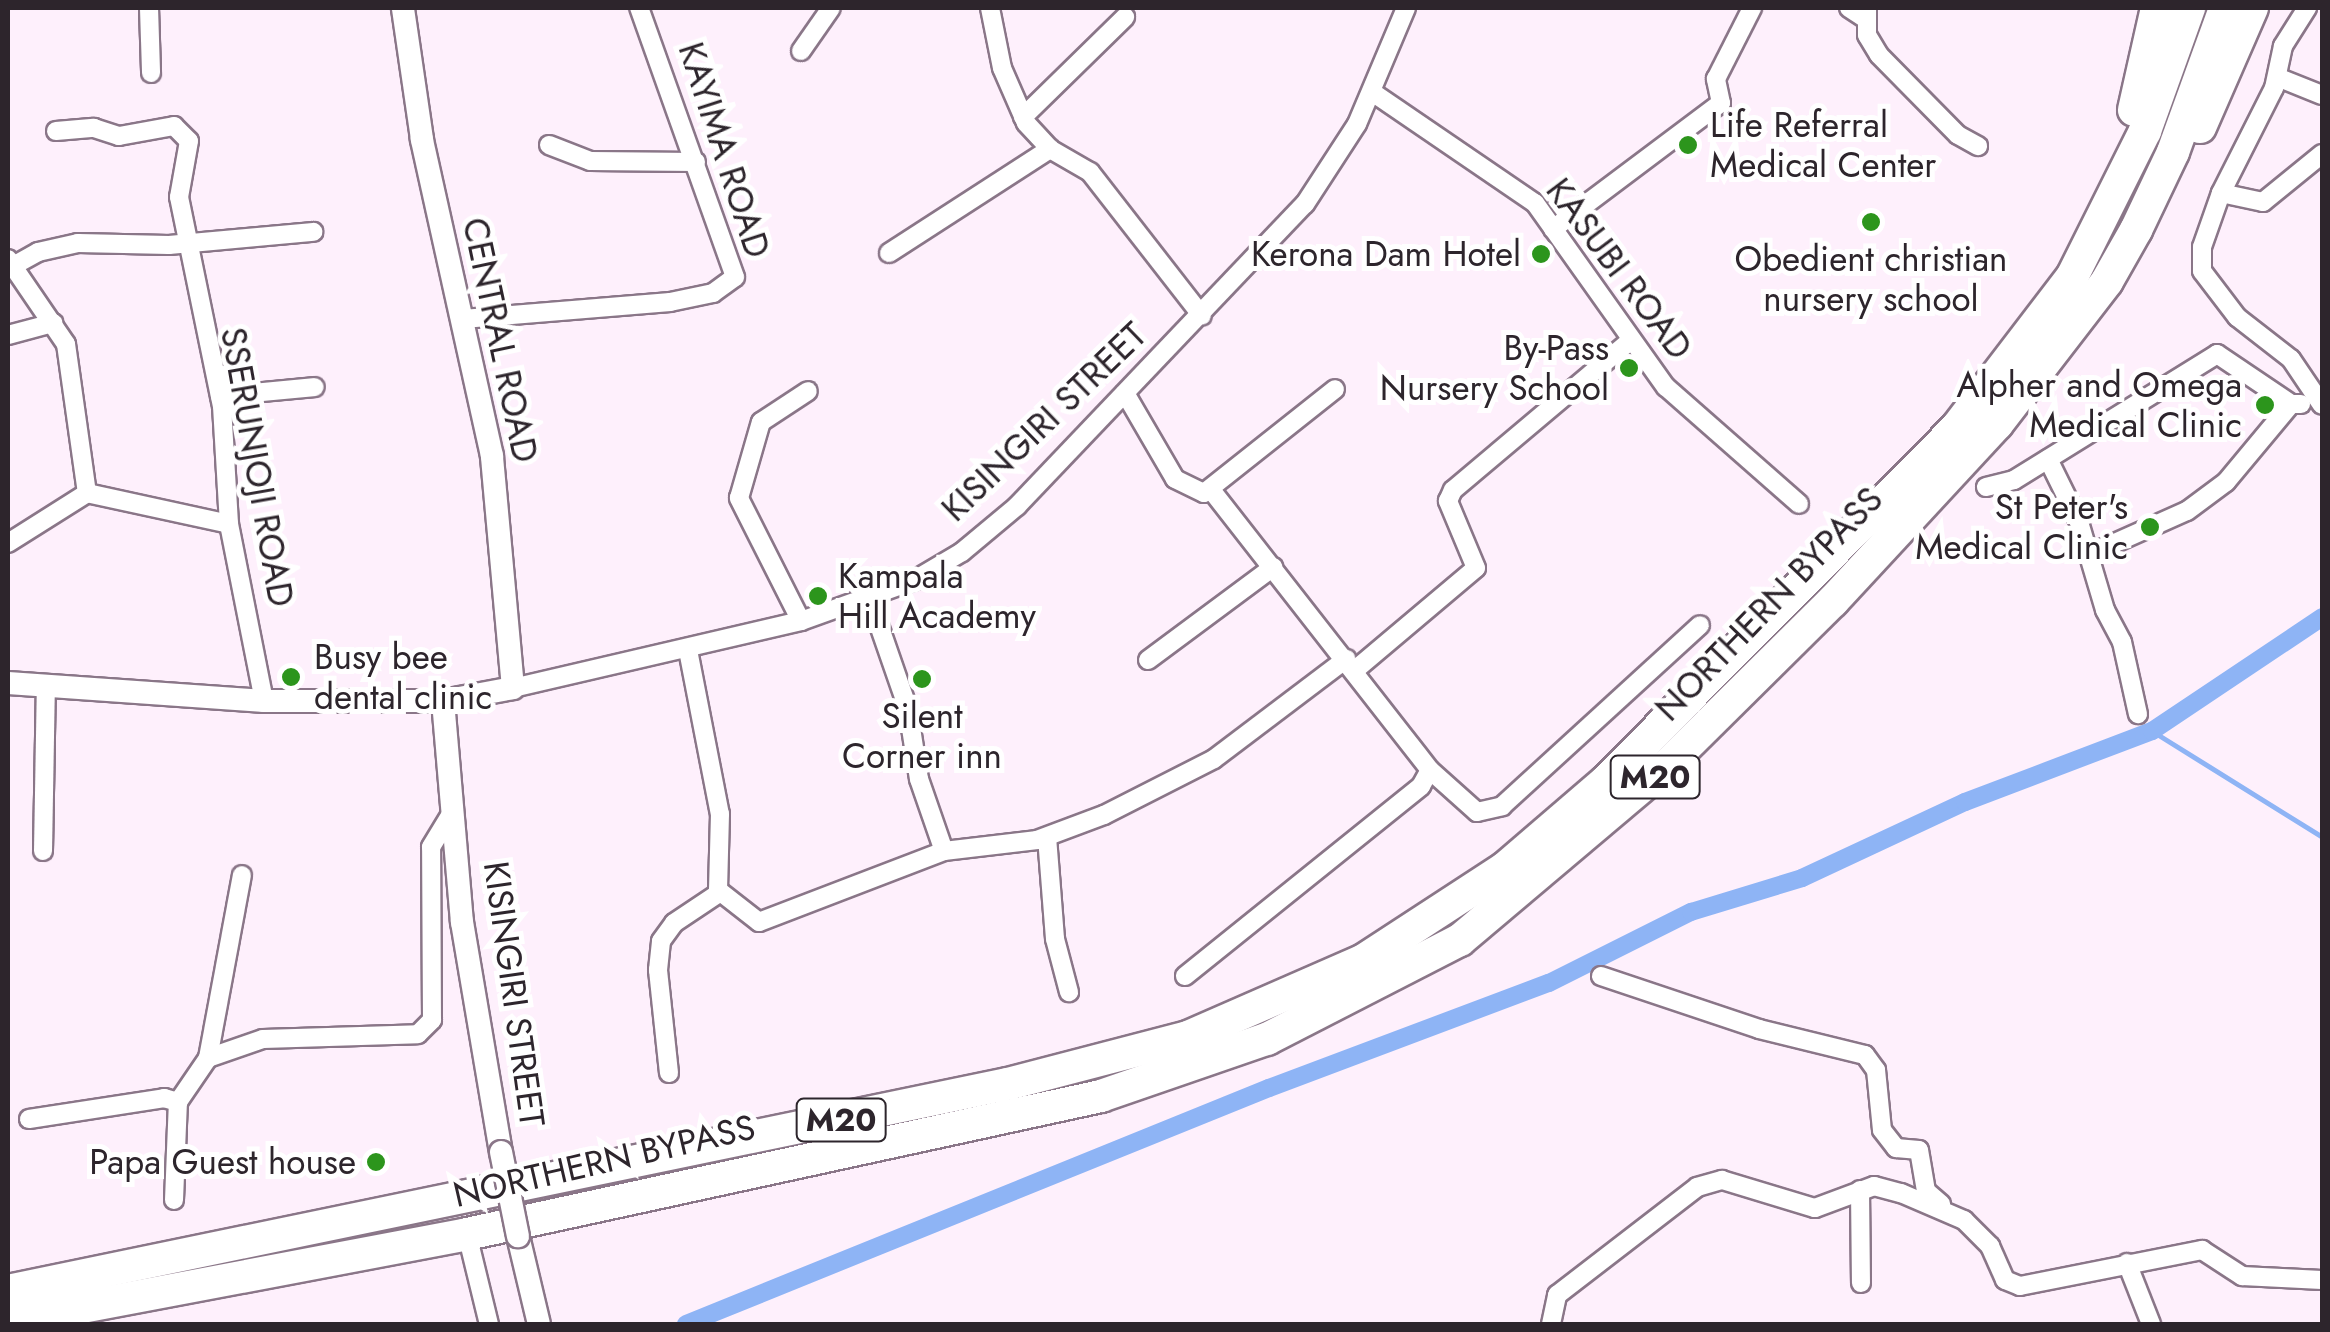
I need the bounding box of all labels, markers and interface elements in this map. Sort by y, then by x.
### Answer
street label: KAYIMA ROAD [669,37,779,263]
place label: Life Referral Medical Center [1710,104,1936,186]
marker: Life Referral Medical Center [1675,132,1701,158]
street label: KASUBI ROAD [1537,170,1701,368]
marker: Obedient christian nursery school [1860,211,1882,233]
street label: CENTRAL ROAD [454,214,546,466]
place label: Kerona Dam Hotel [1251,233,1521,275]
place label: Obedient christian nursery school [1735,238,2007,320]
marker: Kerona Dam Hotel [1530,243,1552,265]
street label: KISINGIRI STREET [933,314,1155,530]
street label: SSERUNJOJI ROAD [212,324,302,610]
place label: By-Pass Nursery School [1380,327,1609,409]
marker: By-Pass Nursery School [1618,357,1640,379]
place label: Alpher and Omega Medical Clinic [1957,364,2242,446]
marker: Alpher and Omega Medical Clinic [2252,392,2278,418]
street label: NORTHERN BYPASS [1647,478,1891,730]
place label: St Peter's Medical Clinic [1915,486,2128,568]
marker: St Peter's Medical Clinic [2137,514,2163,540]
place label: Kampala Hill Academy [838,555,1036,637]
marker: Kampala Hill Academy [807,585,829,607]
place label: Busy bee dental clinic [314,636,492,718]
marker: Busy bee dental clinic [278,664,304,690]
marker: Silent Corner inn [911,668,933,690]
place label: Silent Corner inn [842,695,1002,777]
road number: M20 [1608,750,1702,804]
street label: KISINGIRI STREET [475,859,553,1129]
road number: M20 [794,1093,888,1147]
street label: NORTHERN BYPASS [449,1106,759,1216]
place label: Papa Guest house [89,1141,356,1183]
marker: Papa Guest house [365,1151,387,1173]

